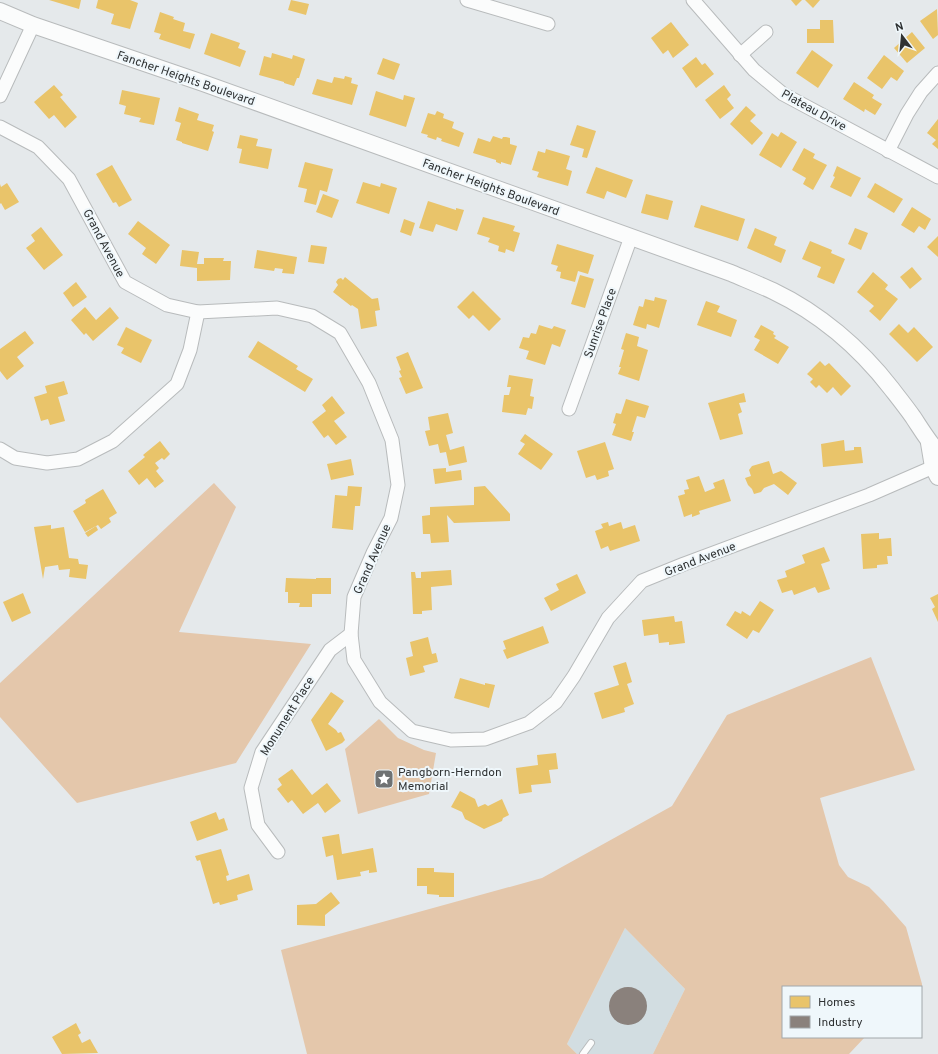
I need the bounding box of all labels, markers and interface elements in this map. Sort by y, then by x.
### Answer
north arrow [882,16,922,56]
text: N [894,20,905,35]
street label: Fancher Heights Boulevard [115,48,257,110]
street label: Plateau Drive [778,86,849,135]
street label: Fancher Heights Boulevard [420,156,561,220]
street label: Grand Avenue [78,206,128,280]
street label: Sunrise Place [581,286,621,360]
street label: Grand Avenue [350,522,396,597]
street label: Grand Avenue [662,539,738,581]
street label: Monument Place [257,674,319,759]
place label: Pangborn-Herndon Memorial [398,765,502,795]
place icon: Pangborn-Herndon Memorial [373,768,395,790]
legend [782,986,922,1038]
text: Homes [818,995,855,1011]
text: Industry [818,1015,863,1031]

